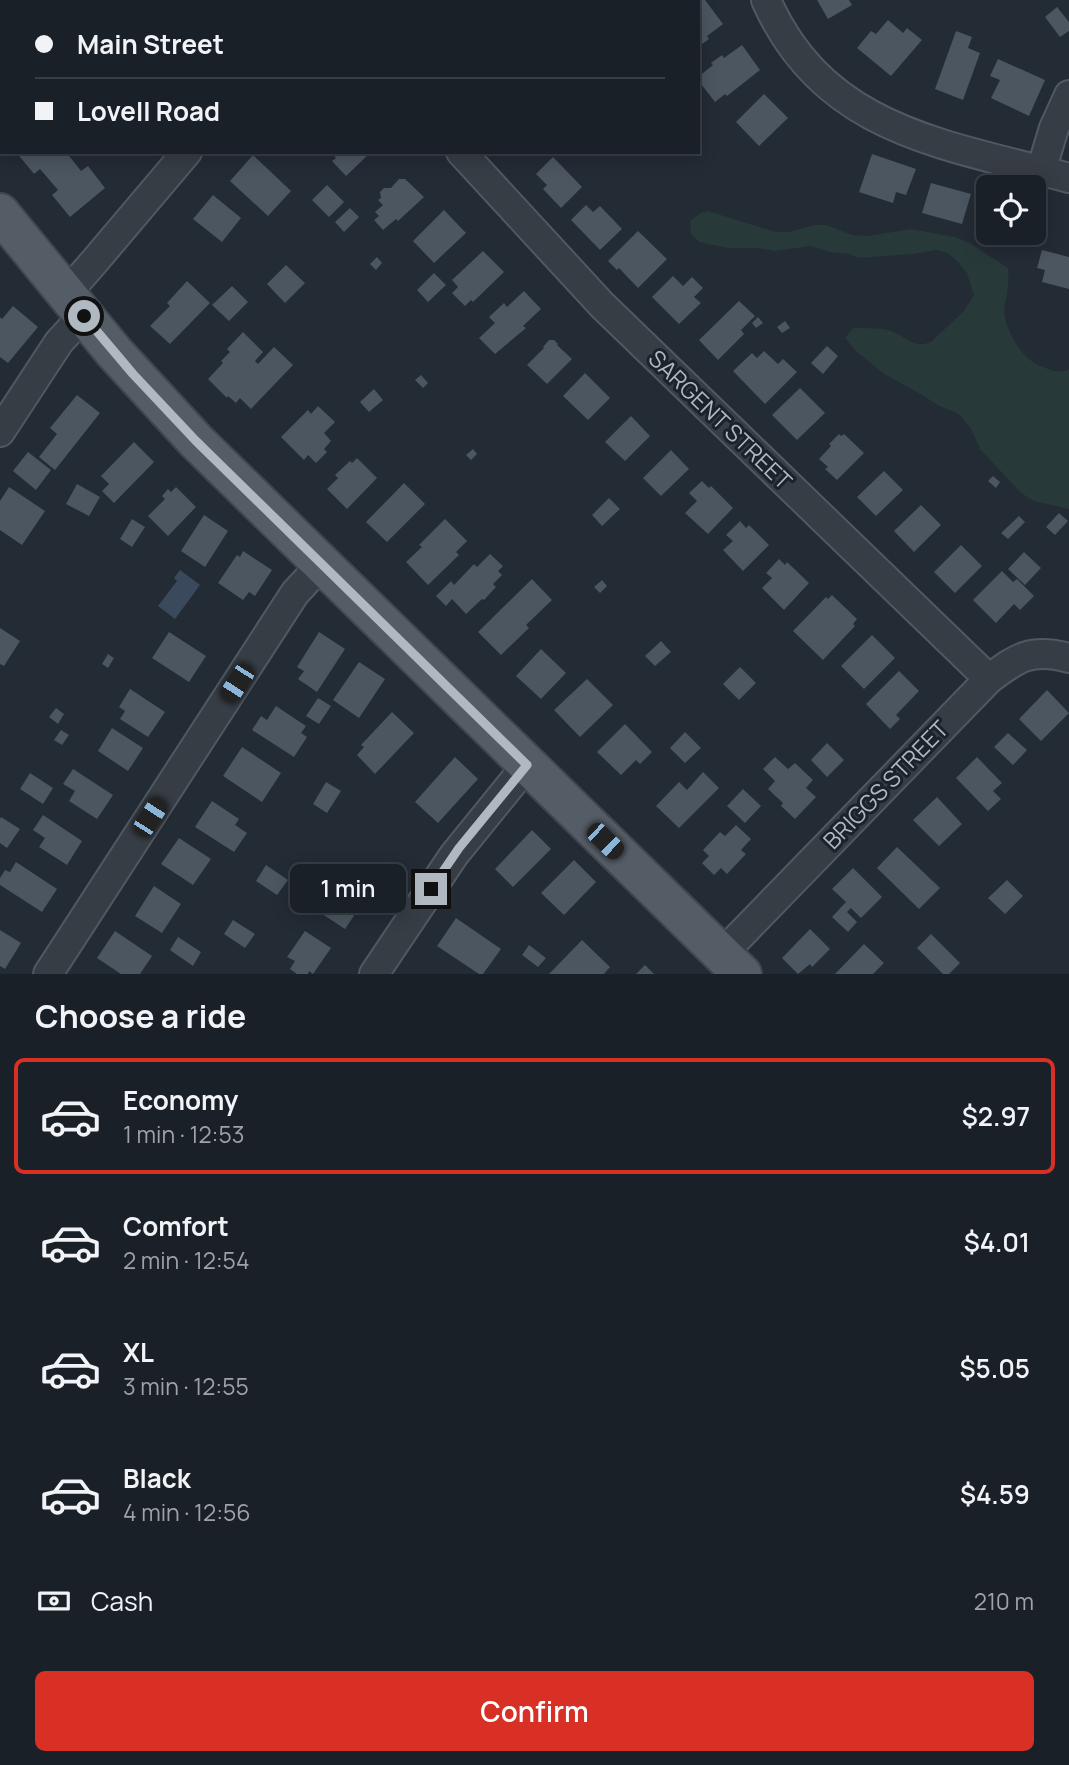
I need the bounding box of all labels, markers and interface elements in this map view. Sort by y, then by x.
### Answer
text: Main Street [77,26,224,62]
text: Lovell Road [77,93,220,129]
map controls [976,175,1046,245]
button: locate [976,175,1046,245]
route start [68,300,100,332]
street label: SARGENT STREET [642,342,800,496]
car [217,660,258,706]
street label: BRIGGS STREET [816,713,955,856]
car [130,794,171,840]
car [583,819,628,863]
callout: 1 min [291,864,406,914]
text: 1 min [321,872,375,904]
route end [415,873,447,905]
text: Choose a ride [35,994,246,1038]
text: Economy [123,1082,238,1118]
icon: car [39,1085,102,1148]
text: $2.97 [962,1098,1030,1134]
text: 1 min · 12:53 [123,1118,244,1150]
text: Comfort [123,1208,229,1244]
icon: car [39,1211,102,1274]
text: $4.01 [964,1224,1030,1260]
text: 2 min · 12:54 [123,1244,249,1276]
text: XL [123,1334,154,1370]
icon: car [39,1337,102,1400]
text: $5.05 [960,1350,1030,1386]
text: 3 min · 12:55 [123,1370,249,1402]
text: Black [123,1460,191,1496]
icon: car [39,1463,102,1526]
text: $4.59 [960,1476,1030,1512]
text: 4 min · 12:56 [123,1496,251,1528]
icon: cash [35,1582,73,1620]
text: Cash [91,1583,153,1619]
text: 210 m [974,1585,1034,1617]
button: Confirm [35,1671,1034,1751]

